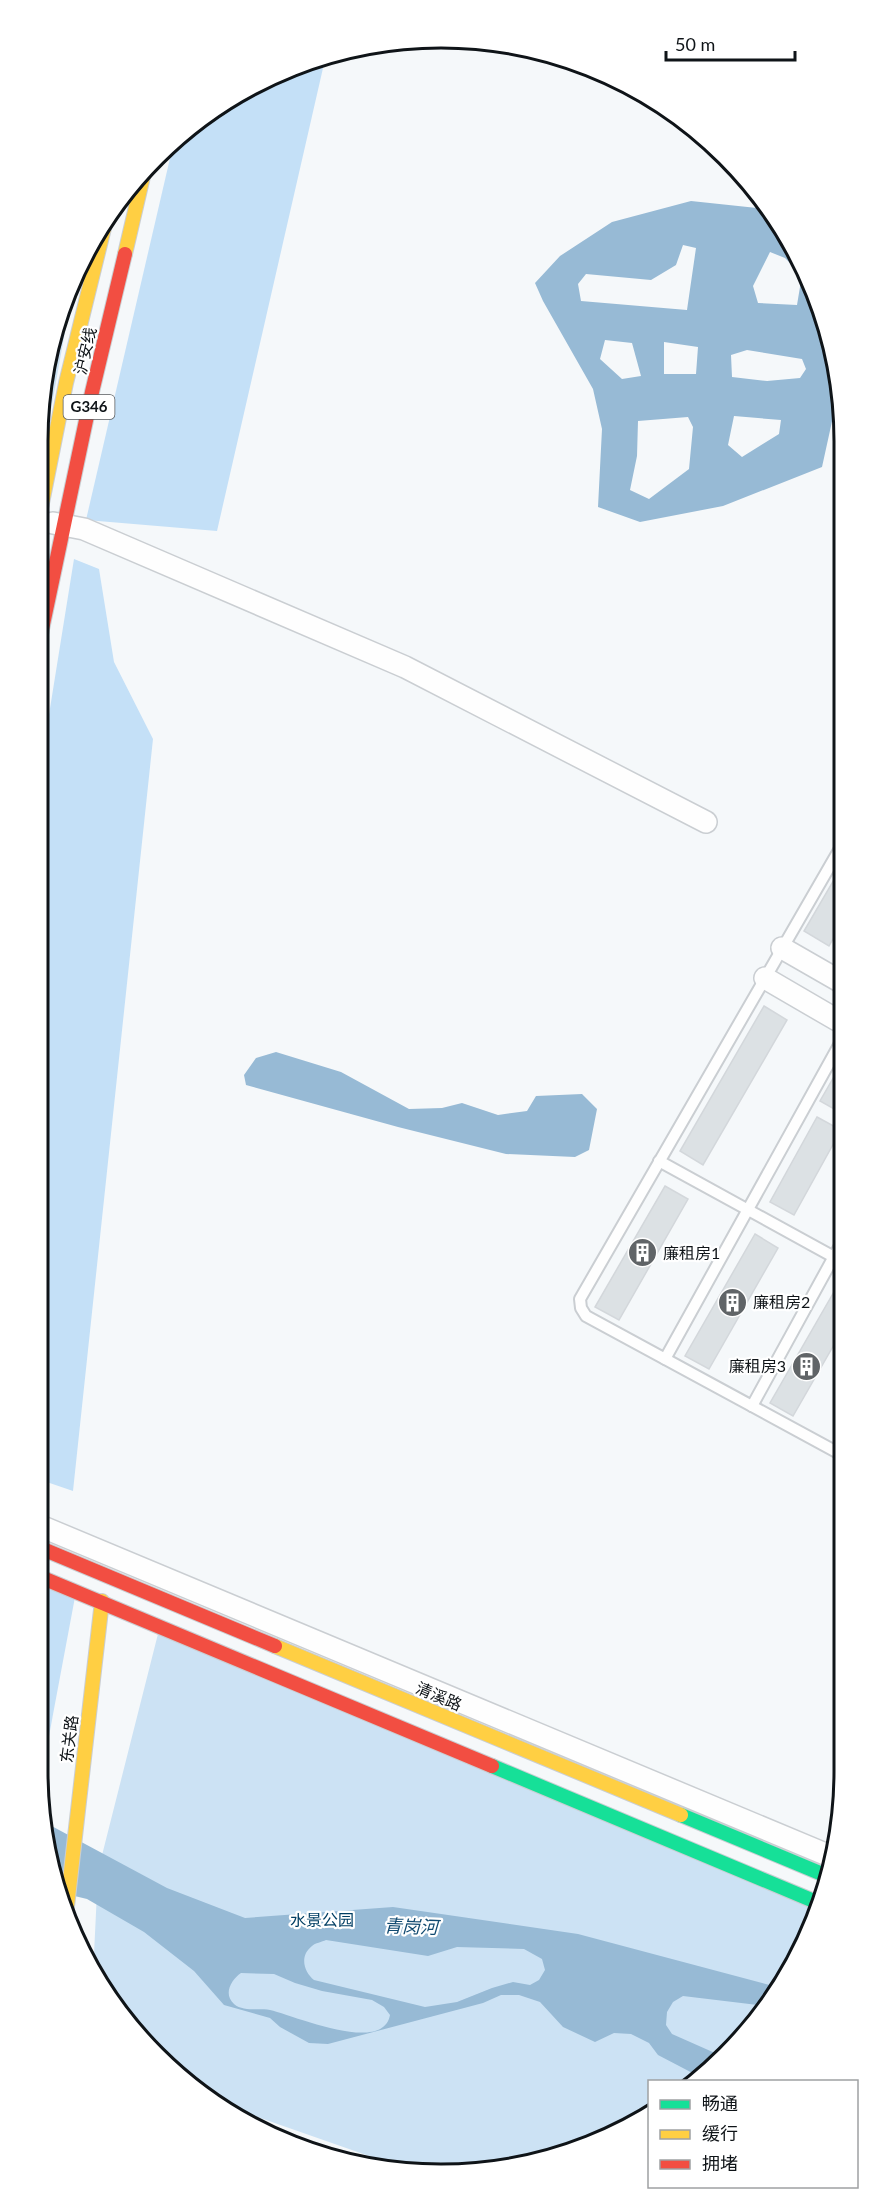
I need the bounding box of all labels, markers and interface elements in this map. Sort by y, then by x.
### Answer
scale bar [666,24,795,62]
text: 50 m [675,33,715,55]
street label: 沪安线 [70,325,99,376]
road number: G346 [64,395,115,419]
building icon: 廉租房1 [626,1237,658,1269]
place label: 廉租房1 [663,1243,720,1262]
building icon: 廉租房2 [716,1286,748,1318]
place label: 廉租房2 [753,1292,810,1311]
building icon: 廉租房3 [791,1350,823,1382]
place label: 廉租房3 [729,1356,786,1375]
street label: 清溪路 [413,1677,465,1714]
street label: 东关路 [56,1714,81,1764]
park label: 水景公园 [290,1910,354,1929]
water label: 青岗河 [384,1914,441,1938]
legend [648,2080,858,2188]
text: 畅通 [702,2092,738,2114]
text: 缓行 [702,2122,738,2144]
text: 拥堵 [702,2152,738,2174]

